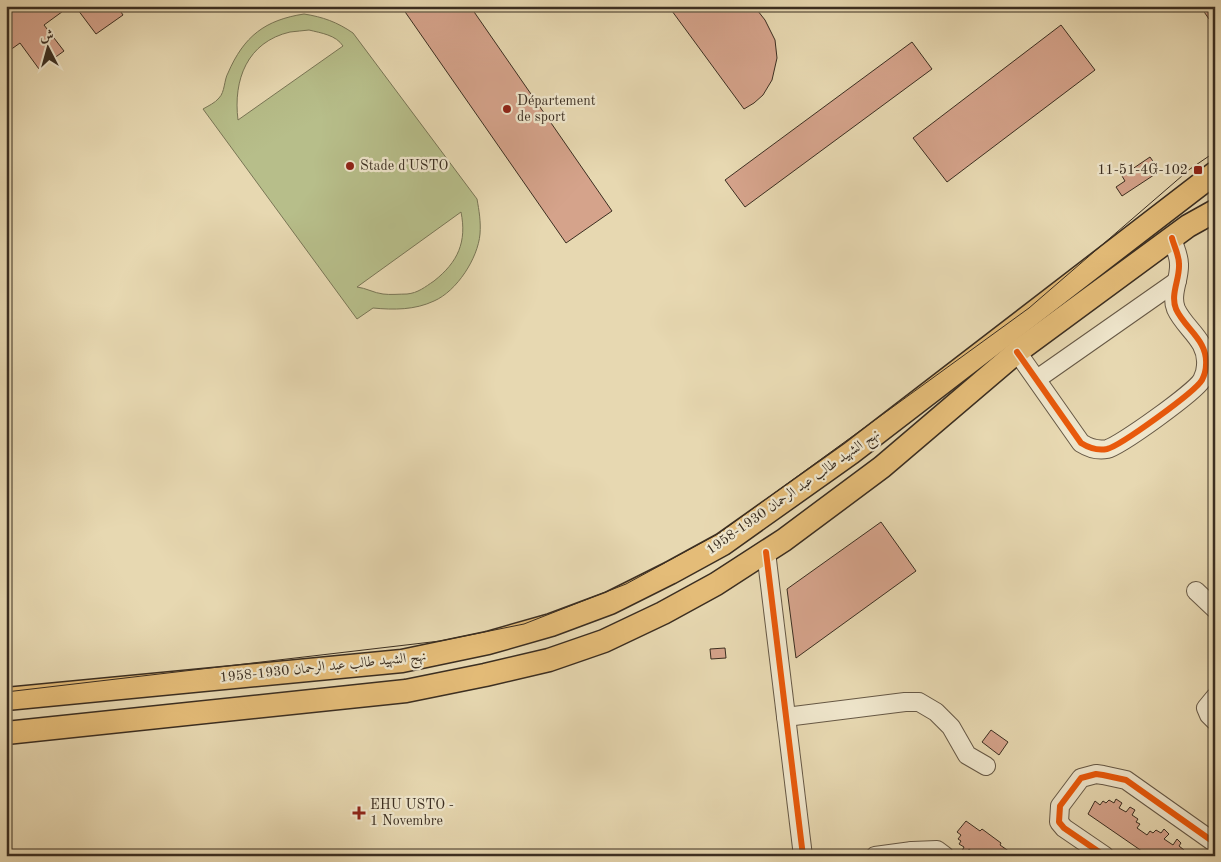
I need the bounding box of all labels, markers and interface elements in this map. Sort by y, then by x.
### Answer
north arrow [22,22,72,72]
text: ش [39,28,54,44]
place label: Département de sport [517,94,596,124]
marker: Département de sport [501,103,513,115]
place label: Stade d'USTO [360,159,448,173]
marker: Stade d'USTO [344,160,356,172]
place label: 11-51-4G-102 [1097,163,1188,177]
marker: 11-51-4G-102 [1192,164,1204,176]
street label: نهج الشهيد طالب عبد الرحمان 1930-1958 [703,426,885,561]
street label: نهج الشهيد طالب عبد الرحمان 1930-1958 [219,648,427,690]
place label: EHU USTO - 1 Novembre [370,798,454,828]
marker: EHU USTO - 1 Novembre [352,806,366,820]

